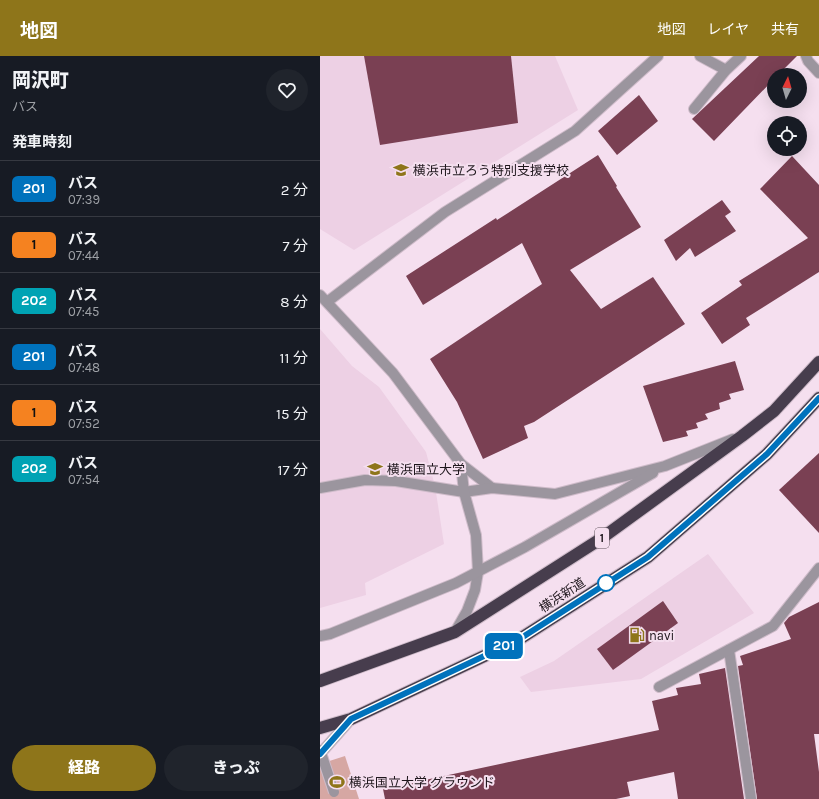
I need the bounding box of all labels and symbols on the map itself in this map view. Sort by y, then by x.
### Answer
north arrow [767,68,807,108]
school or university icon: 横浜市立ろう特別支援学校 [392,161,410,179]
place label: 横浜市立ろう特別支援学校 [413,163,569,178]
school or university icon: 横浜国立大学 [366,460,384,478]
place label: 横浜国立大学 [387,462,465,477]
road number: 1 [595,528,609,548]
unlabelled marker [597,574,615,592]
street label: 横浜新道 [536,575,588,615]
fuel station icon: navi [628,626,646,644]
place label: navi [649,628,674,643]
line badge: 201 [481,633,527,659]
sports icon: 横浜国立大学 グラウンド [328,773,346,791]
place label: 横浜国立大学 グラウンド [349,775,495,790]

